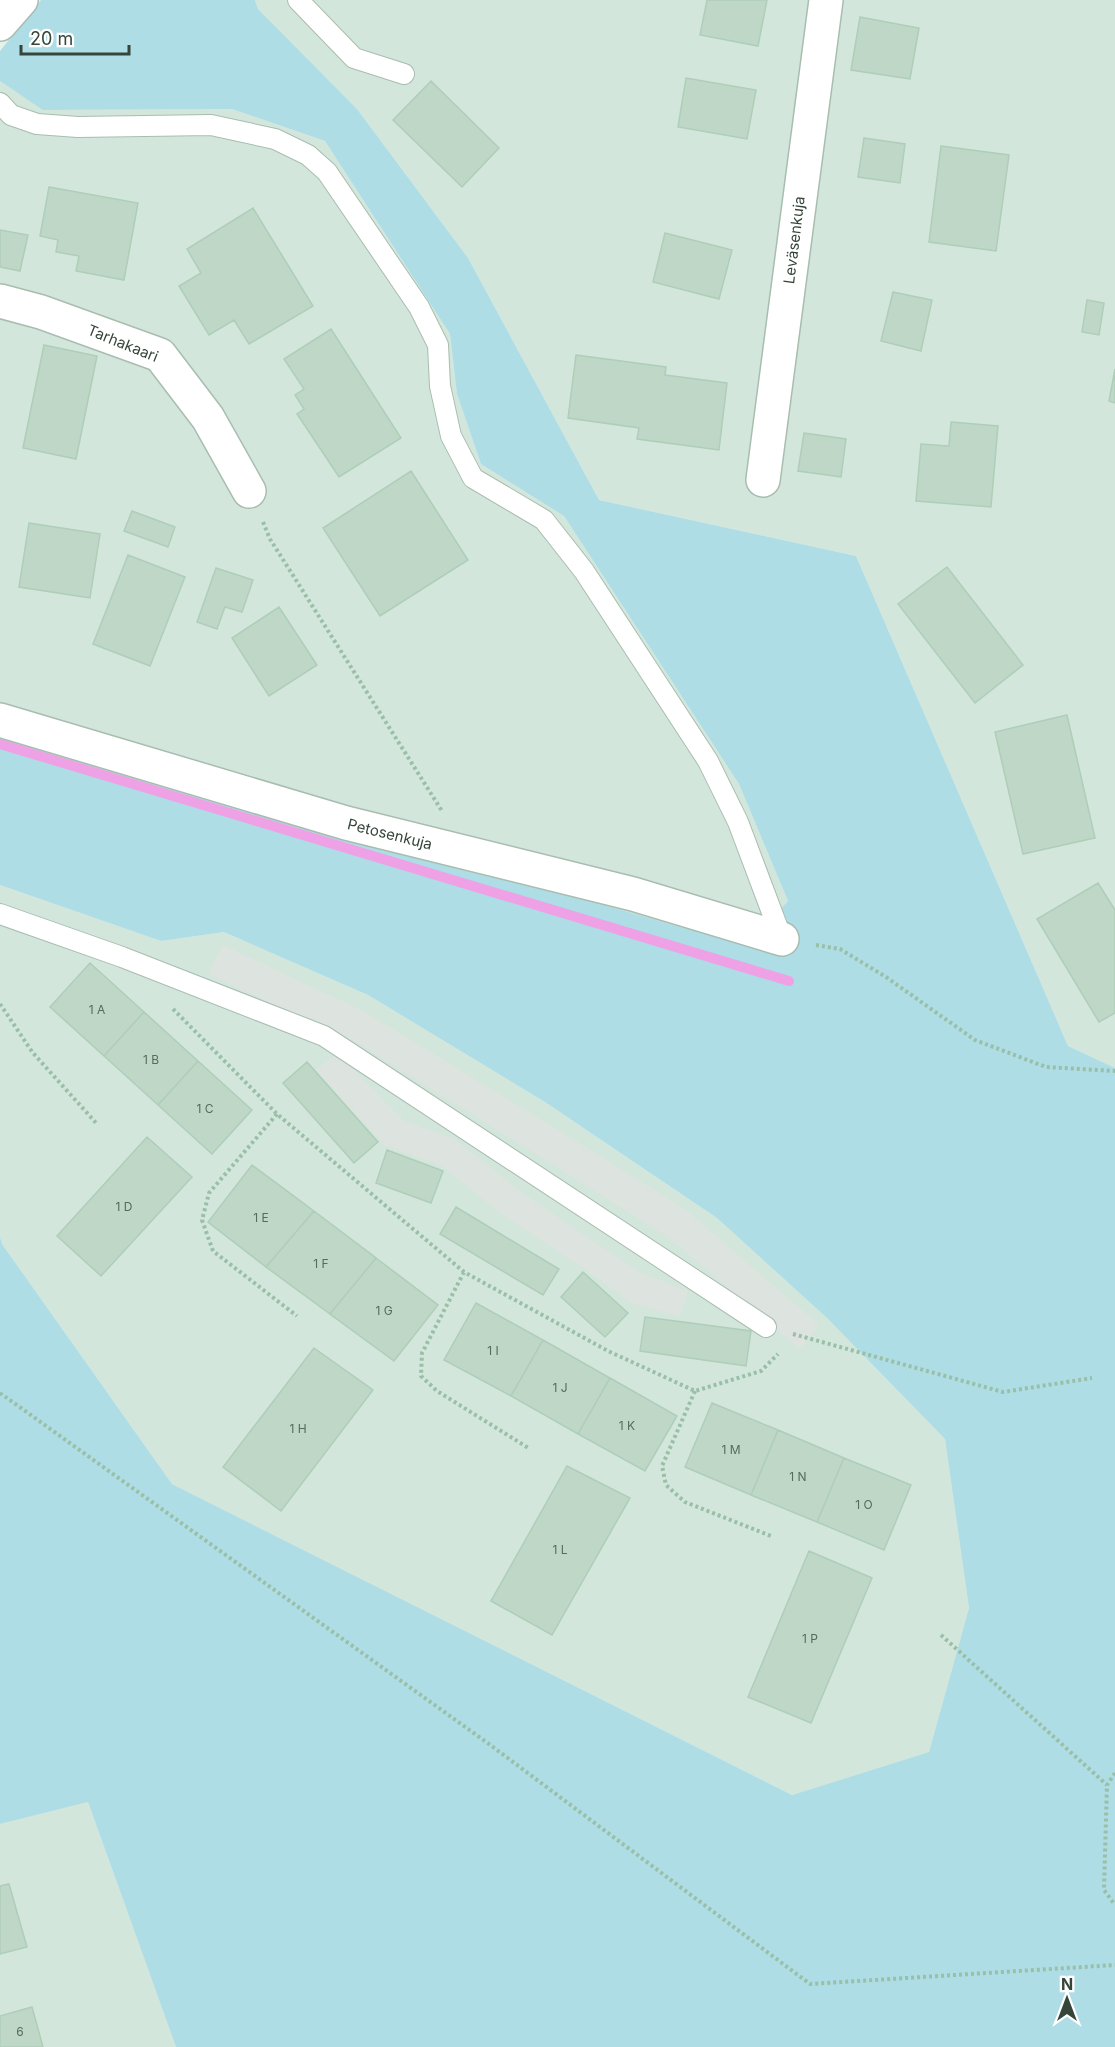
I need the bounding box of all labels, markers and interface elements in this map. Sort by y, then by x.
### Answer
scale bar [21,18,129,56]
text: 20 m [30,28,73,49]
street label: Leväsenkuja [779,195,809,285]
street label: Tarhakaari [85,320,161,366]
street label: Petosenkuja [346,814,434,854]
house number: 1 A [89,1002,105,1017]
house number: 1 B [143,1052,159,1067]
house number: 1 C [196,1101,214,1116]
house number: 1 D [116,1199,132,1214]
house number: 1 E [253,1210,269,1225]
house number: 1 F [313,1256,329,1271]
house number: 1 G [375,1303,393,1318]
house number: 1 I [487,1343,499,1358]
house number: 1 J [552,1380,568,1395]
house number: 1 K [619,1418,635,1433]
house number: 1 H [289,1421,307,1436]
house number: 1 M [721,1442,741,1457]
house number: 1 N [789,1469,807,1484]
house number: 1 O [855,1497,873,1512]
house number: 1 L [552,1542,568,1557]
house number: 1 P [802,1631,818,1646]
north arrow [1037,1969,1097,2029]
text: N [1061,1974,1073,1994]
house number: 6 [16,2024,24,2039]

